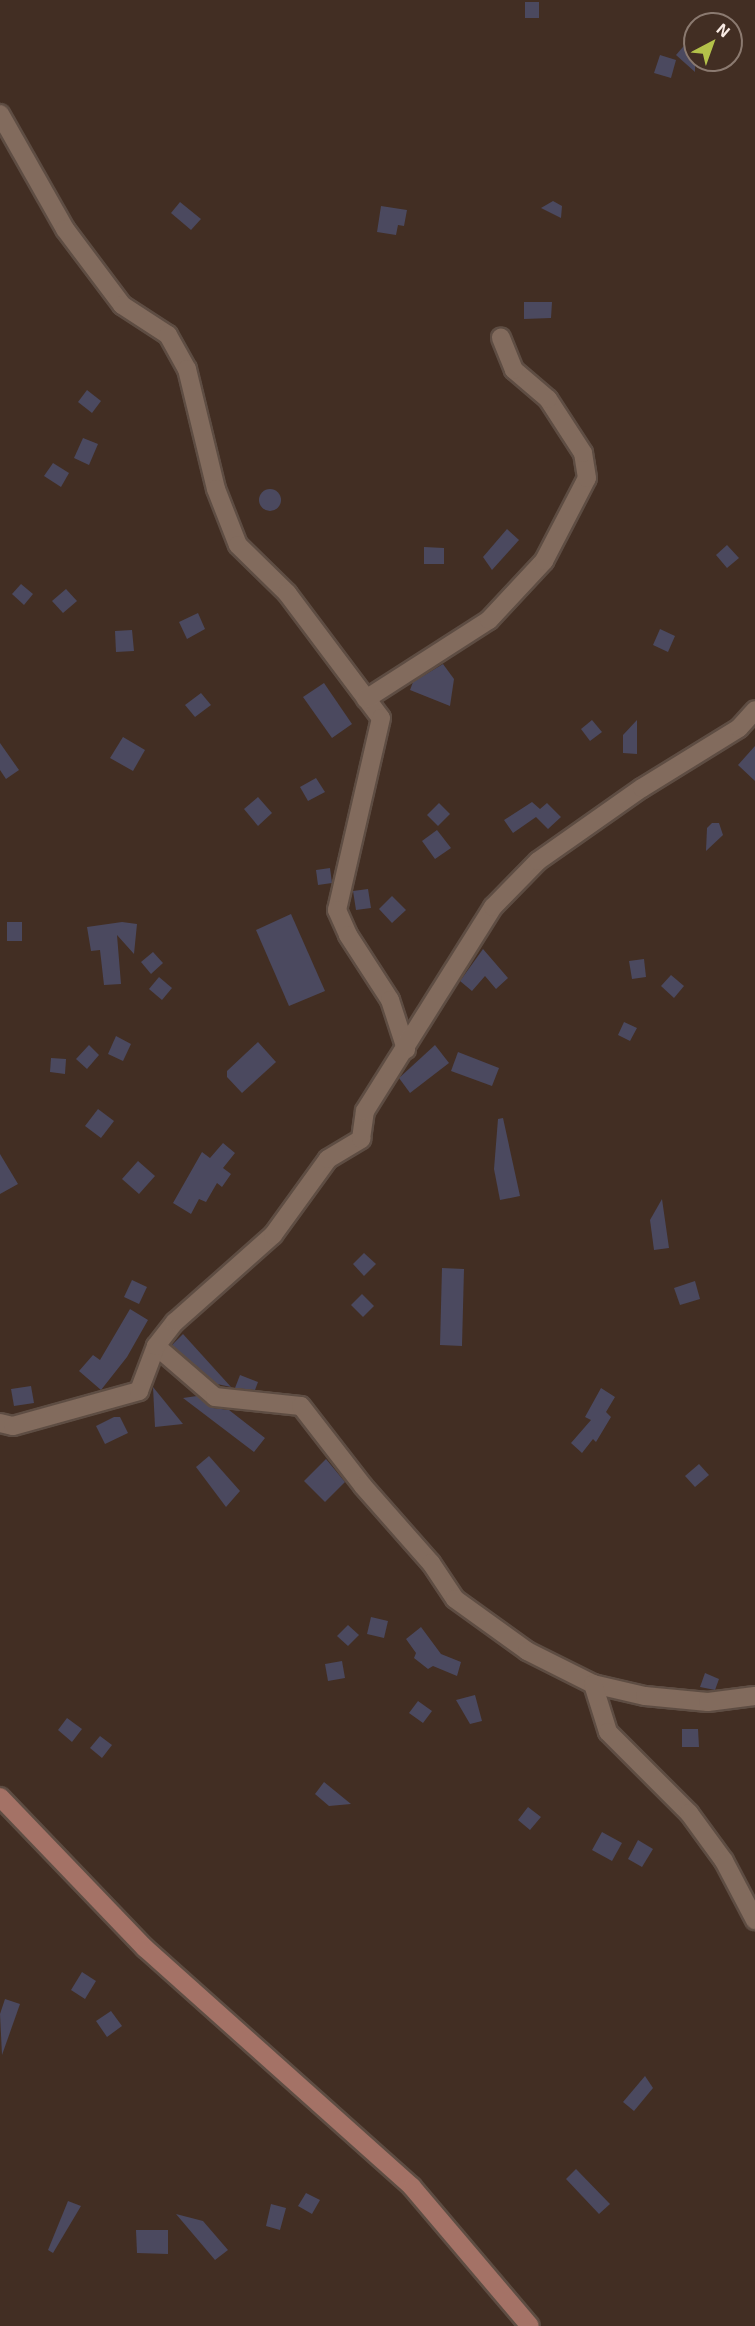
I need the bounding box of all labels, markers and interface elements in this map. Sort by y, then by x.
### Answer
north arrow [683,12,743,72]
text: N [713,19,734,41]

